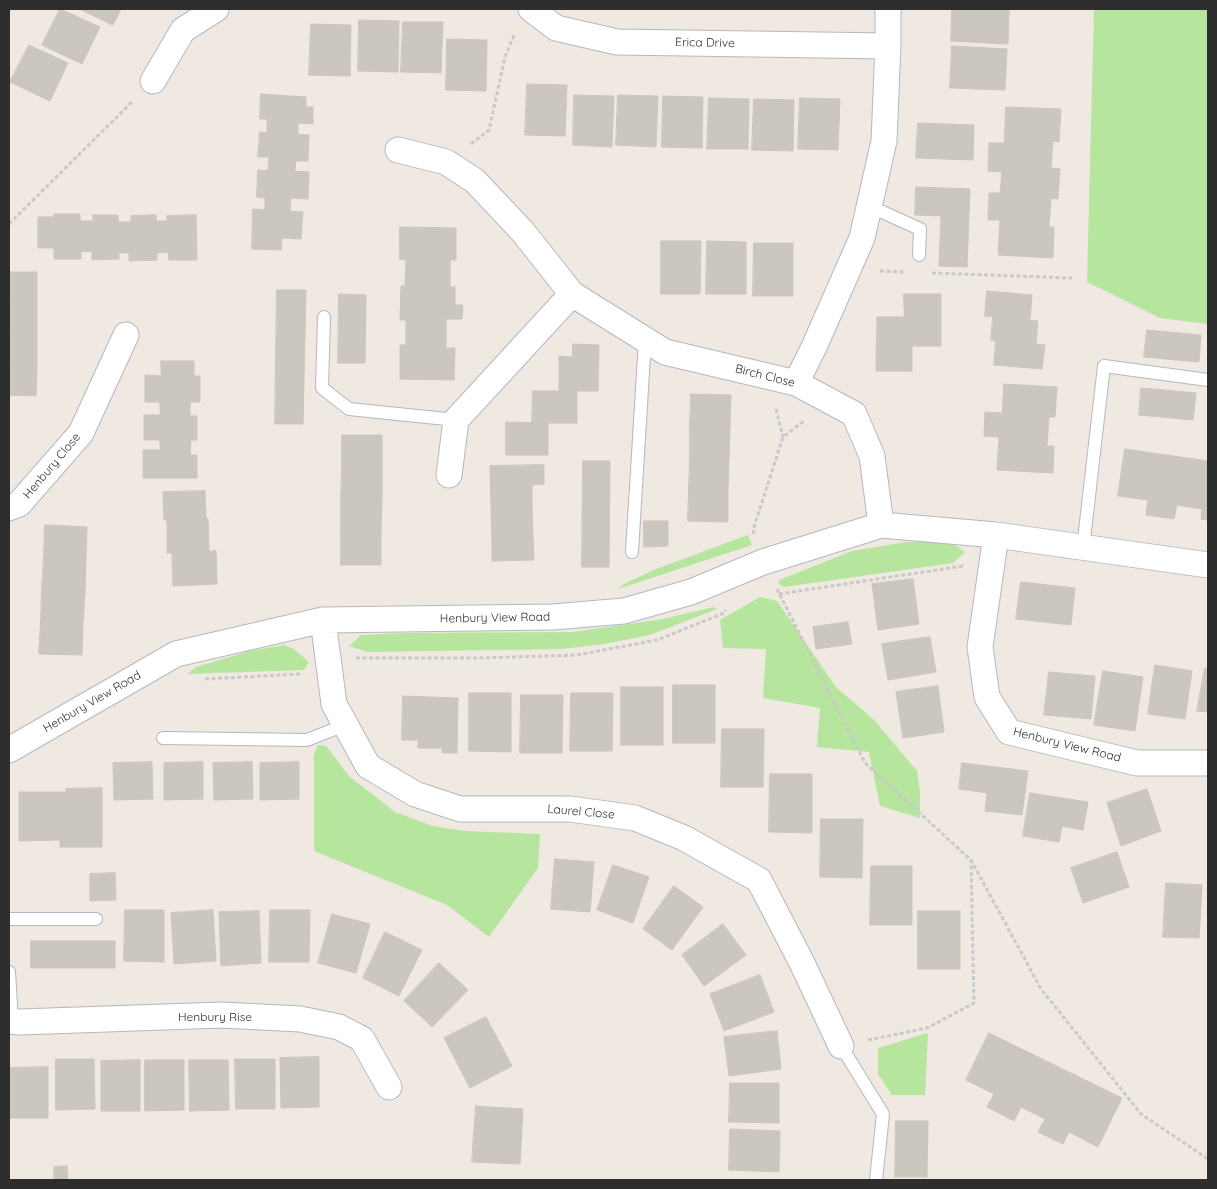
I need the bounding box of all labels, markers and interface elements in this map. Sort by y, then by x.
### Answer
street label: Erica Drive [675,35,735,51]
street label: Birch Close [734,362,796,390]
street label: Henbury Close [20,430,84,502]
street label: Henbury View Road [440,610,550,626]
street label: Henbury View Road [41,668,143,736]
street label: Henbury View Road [1012,725,1122,765]
street label: Laurel Close [547,802,615,822]
street label: Henbury Rise [178,1010,252,1024]

